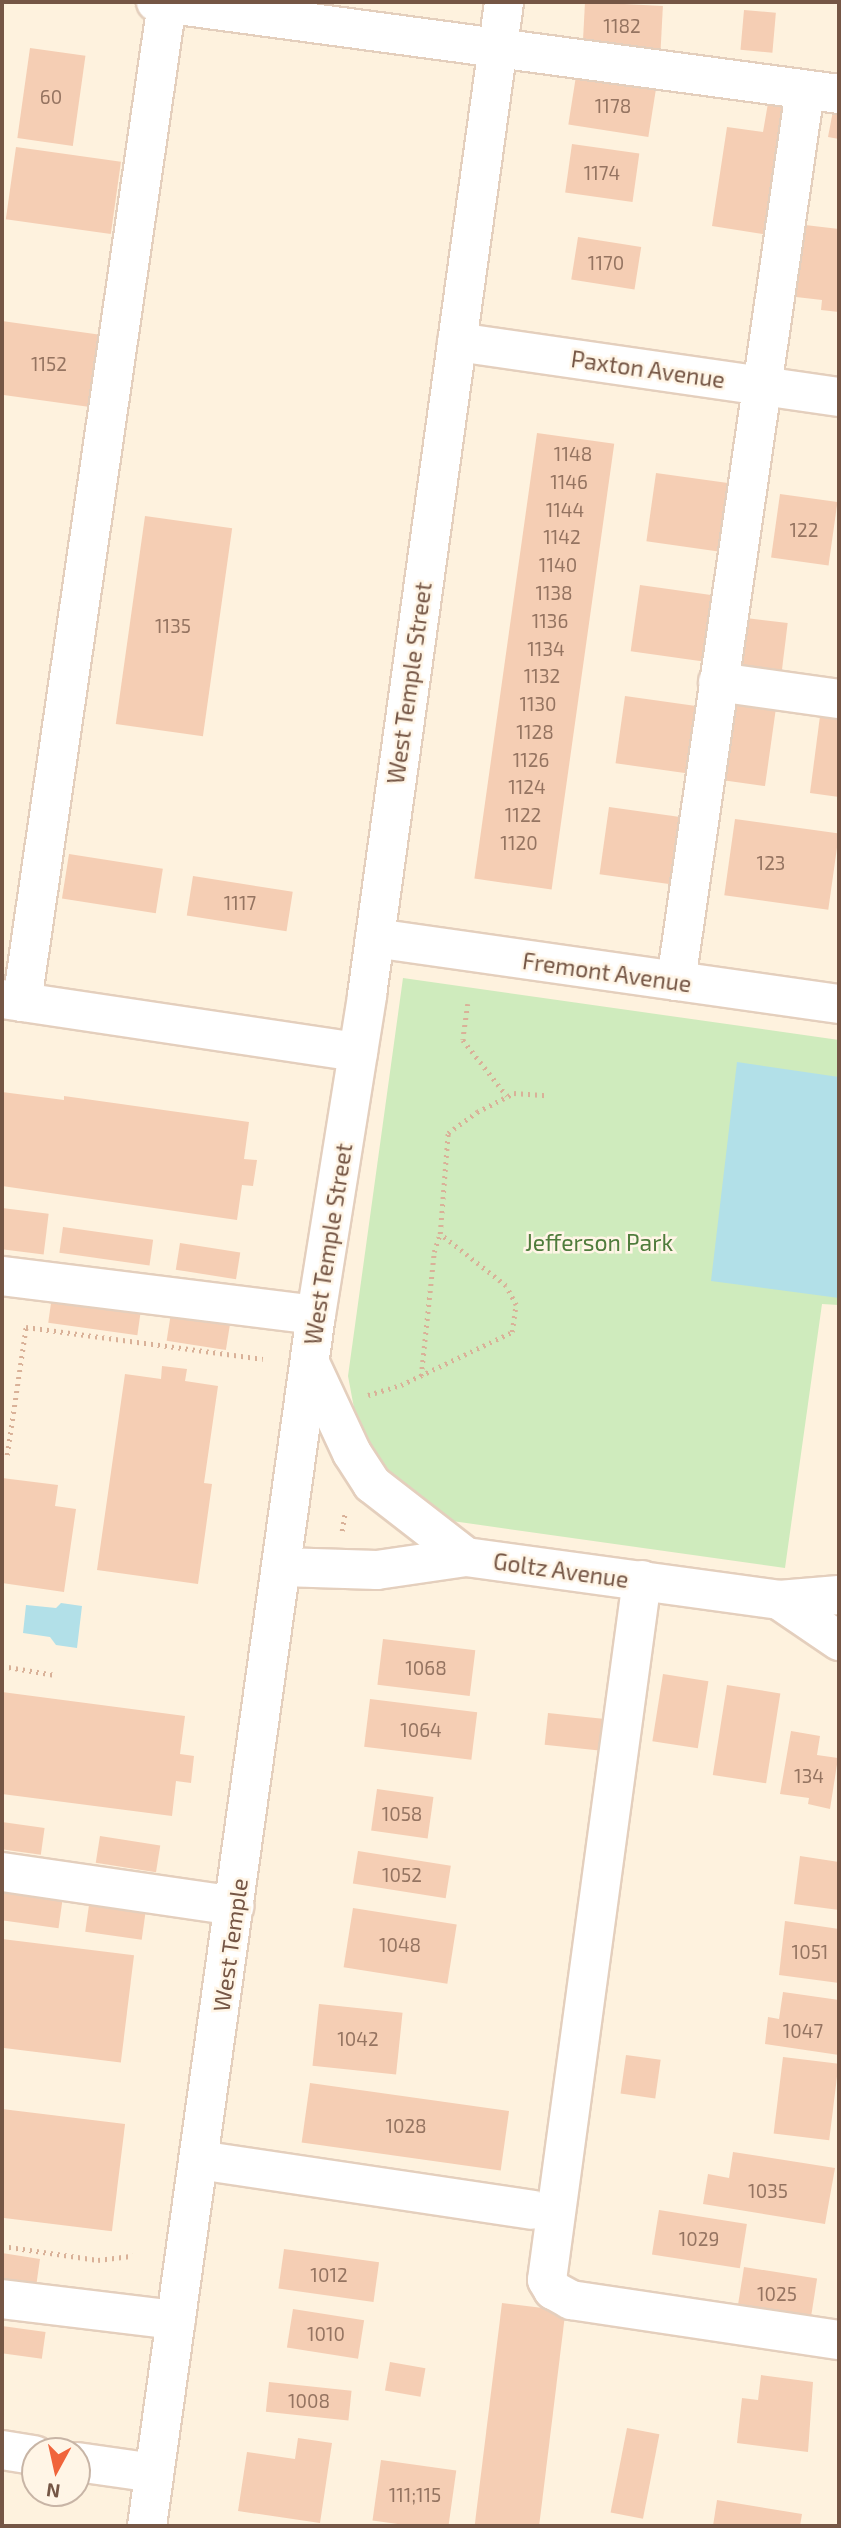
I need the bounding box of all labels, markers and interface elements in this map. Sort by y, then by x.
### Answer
house number: 1182 [603,15,641,37]
house number: 60 [40,86,62,108]
house number: 1178 [595,95,631,117]
house number: 1174 [584,162,620,184]
house number: 1170 [588,252,624,274]
street label: Paxton Avenue [569,345,727,393]
house number: 1152 [31,353,67,375]
house number: 1148 [554,443,592,465]
house number: 1146 [550,471,588,493]
house number: 1144 [546,499,584,521]
house number: 122 [790,519,818,541]
house number: 1142 [543,526,581,548]
house number: 1140 [539,554,577,576]
street label: West Temple Street [381,580,437,786]
house number: 1138 [535,582,573,604]
house number: 1136 [532,610,568,632]
house number: 1135 [155,615,191,637]
house number: 1134 [527,638,565,660]
house number: 1132 [524,665,560,687]
house number: 1130 [519,693,557,715]
house number: 1128 [516,721,554,743]
house number: 1126 [513,749,549,771]
house number: 1124 [508,776,546,798]
house number: 1122 [505,804,541,826]
house number: 1120 [500,832,538,854]
house number: 123 [757,852,785,874]
house number: 1117 [224,892,256,914]
street label: Fremont Avenue [521,946,693,998]
street label: West Temple Street [298,1141,358,1347]
park label: Jefferson Park [525,1228,673,1256]
street label: Goltz Avenue [491,1547,631,1593]
house number: 1068 [405,1657,447,1679]
house number: 1064 [400,1719,442,1741]
house number: 134 [794,1765,824,1787]
house number: 1058 [382,1803,422,1825]
house number: 1052 [382,1864,422,1886]
street label: West Temple [207,1876,253,2014]
house number: 1048 [379,1934,421,1956]
house number: 1051 [792,1941,828,1963]
house number: 1047 [783,2020,823,2042]
house number: 1042 [337,2028,379,2050]
house number: 1028 [385,2115,427,2137]
house number: 1035 [748,2180,788,2202]
house number: 1029 [679,2228,719,2250]
house number: 1012 [310,2264,348,2286]
house number: 1025 [757,2283,797,2305]
house number: 1010 [307,2323,345,2345]
house number: 1008 [288,2390,330,2412]
north arrow [21,2437,91,2507]
text: N [45,2479,62,2504]
house number: 111;115 [389,2484,441,2506]

